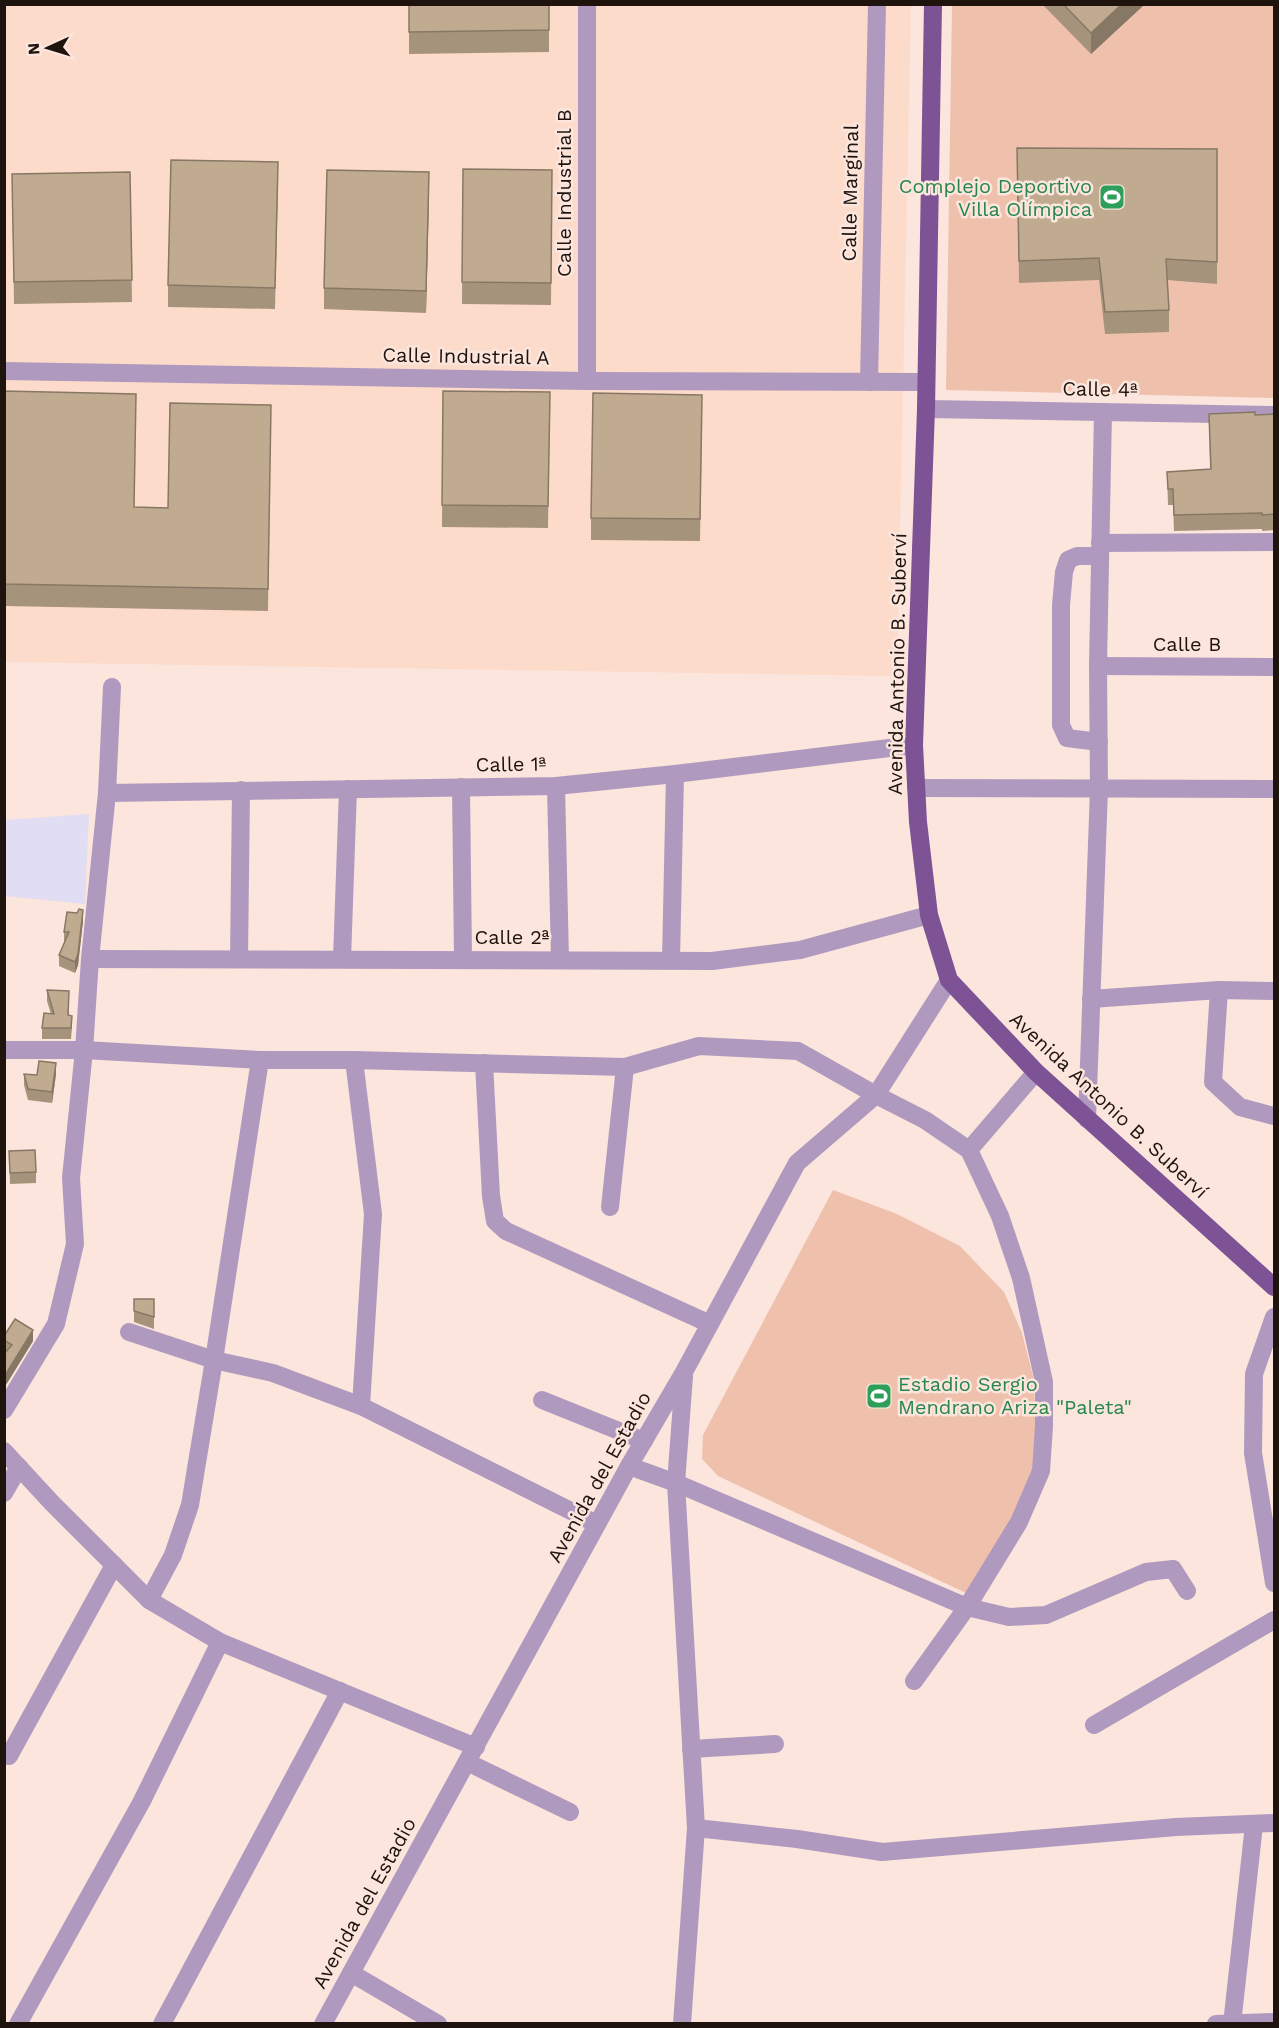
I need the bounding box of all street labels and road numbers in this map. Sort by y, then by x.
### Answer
street label: Calle Industrial B [552,109,576,277]
street label: Calle Marginal [837,124,863,262]
street label: Calle Industrial A [382,343,550,369]
street label: Calle 4ª [1062,376,1138,402]
street label: Avenida Antonio B. Suberví [883,533,911,795]
street label: Calle B [1153,632,1221,656]
street label: Calle 1ª [475,751,547,777]
street label: Calle 2ª [475,925,550,949]
street label: Avenida Antonio B. Suberví [1005,1007,1213,1203]
street label: Avenida del Estadio [542,1387,656,1567]
street label: Avenida del Estadio [307,1813,421,1993]

